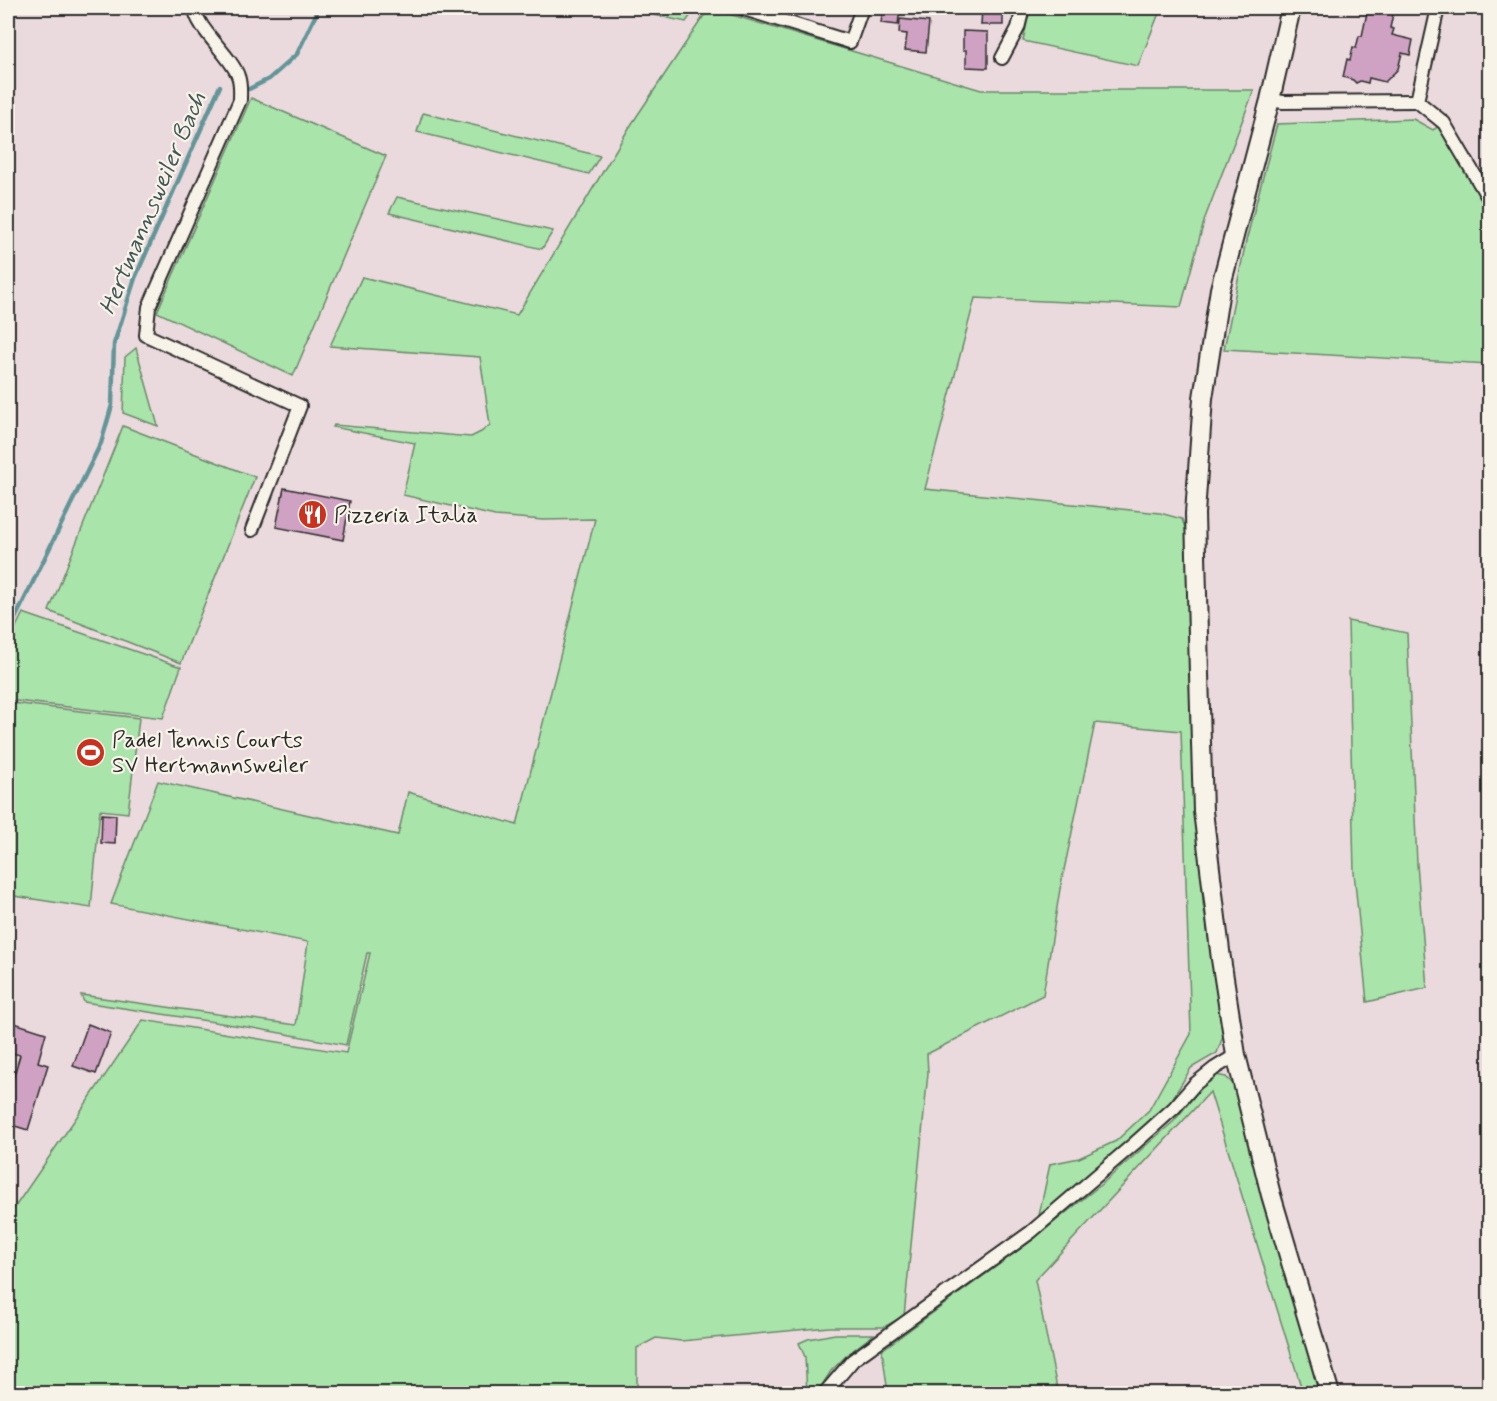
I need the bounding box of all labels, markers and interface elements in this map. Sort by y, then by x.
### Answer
water label: Hertmannsweiler Bach [92,88,214,319]
restaurant icon: Pizzeria Italia [297,498,329,530]
place label: Pizzeria Italia [334,502,478,530]
place label: Padel Tennis Courts SV Hertmannsweiler [112,727,309,780]
sports icon: Padel Tennis Courts SV Hertmannsweiler [75,736,107,768]

